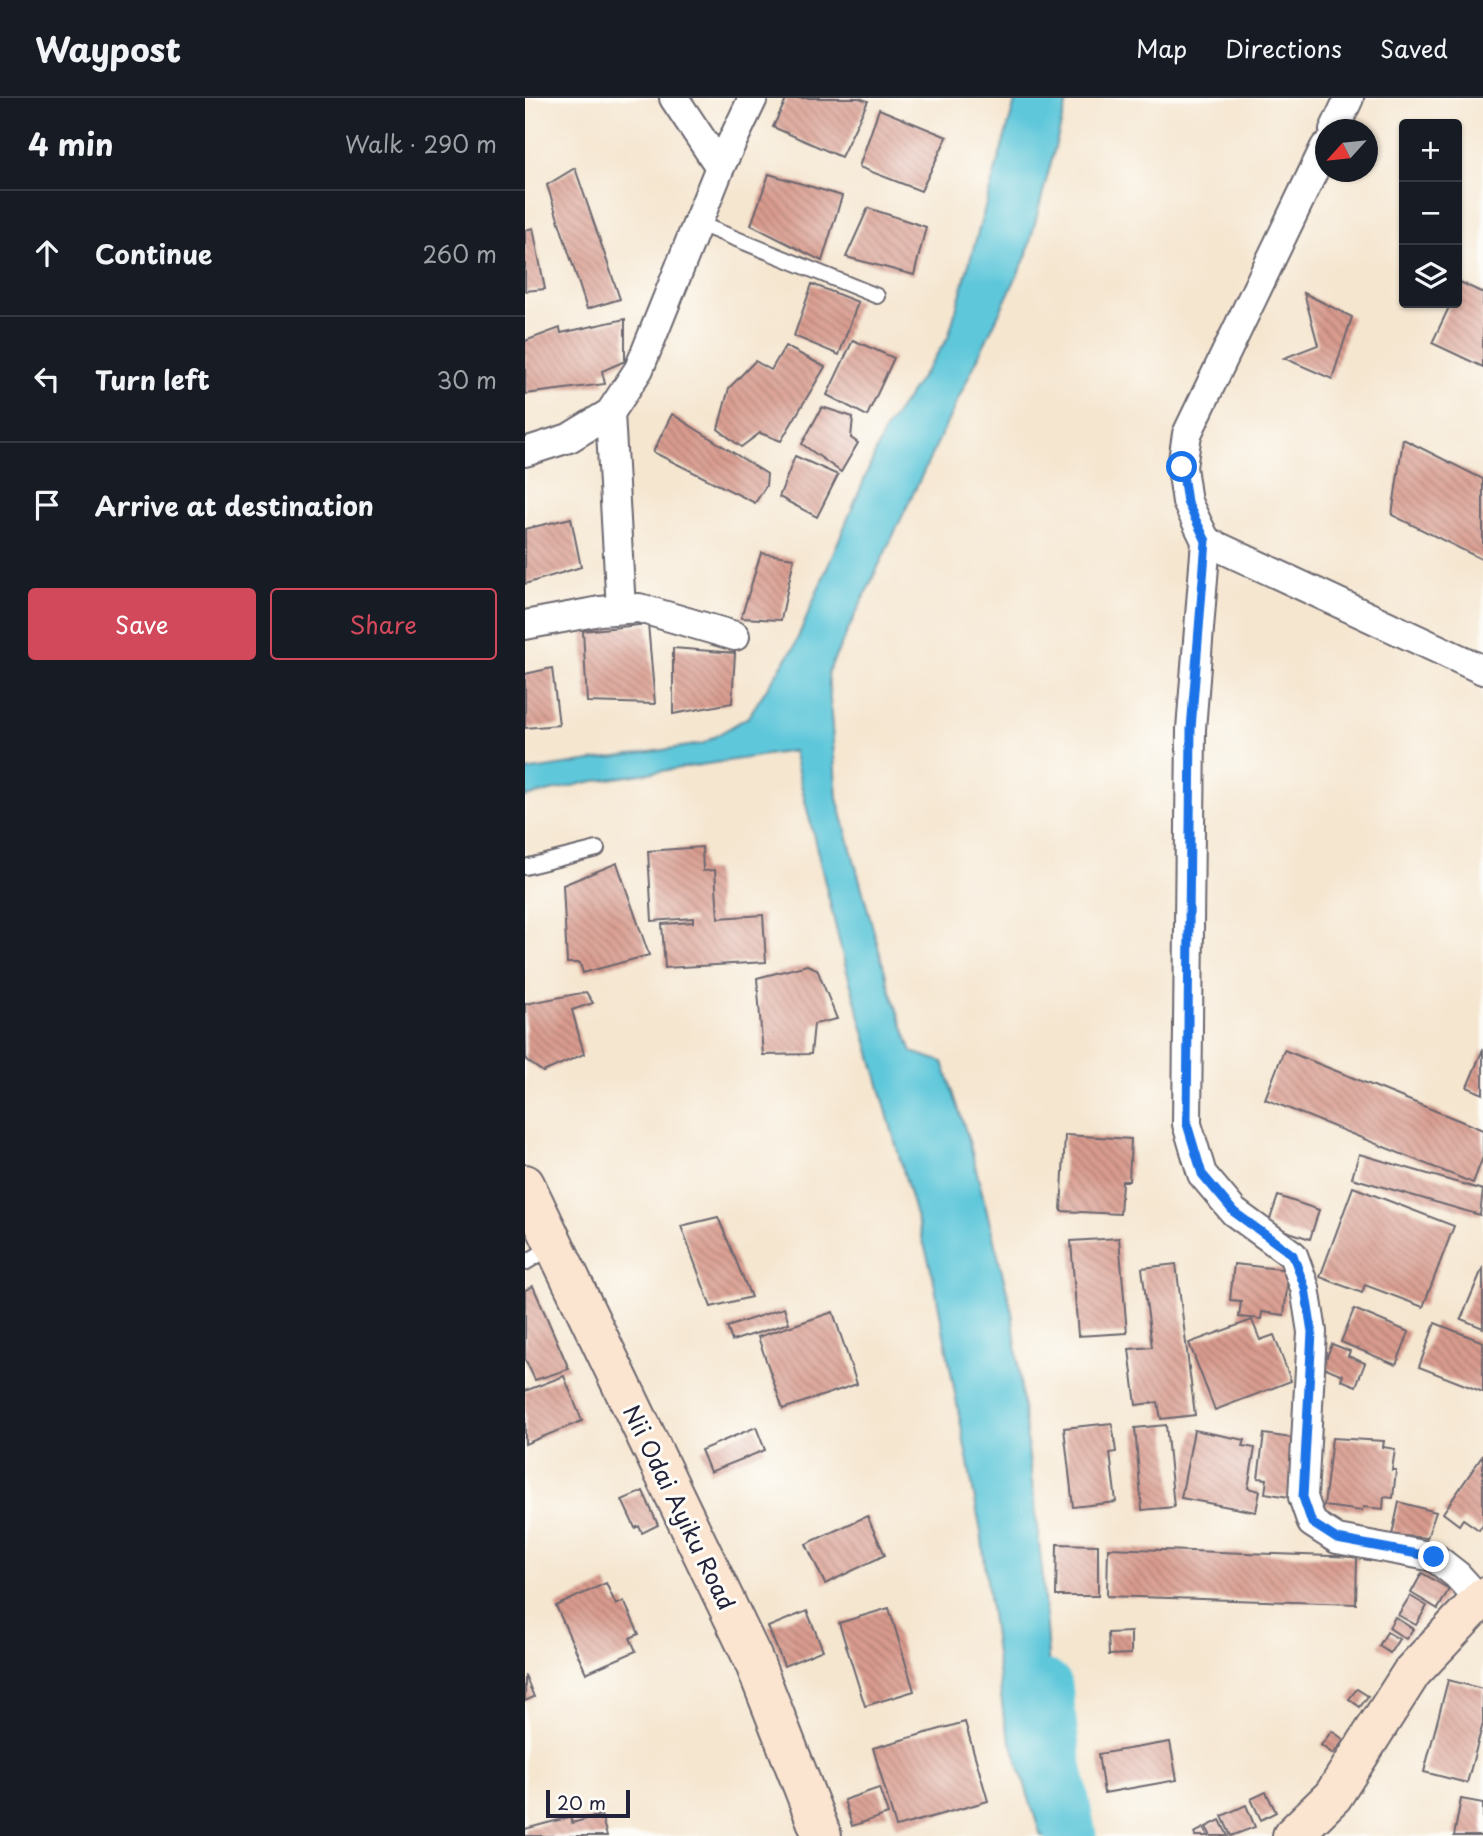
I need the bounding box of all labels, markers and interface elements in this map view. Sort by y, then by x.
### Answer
text: Waypost [35,23,181,73]
text: Map [1136,30,1187,66]
text: Directions [1225,30,1342,66]
text: Saved [1380,30,1448,66]
north arrow [1315,119,1378,182]
map controls [1399,119,1462,308]
button: + [1399,119,1462,182]
text: 4 min [28,121,114,166]
text: Walk · 290 m [345,126,497,161]
button: − [1399,182,1462,245]
icon: ahead [28,234,66,272]
text: Continue [95,234,212,273]
text: 260 m [422,236,497,271]
button: layers [1399,245,1462,308]
icon: left [28,360,66,398]
text: Turn left [95,360,210,399]
text: 30 m [436,362,497,397]
route start [1166,451,1197,482]
icon: arrive [28,486,66,524]
text: Arrive at destination [95,486,374,525]
button: Save [28,588,256,660]
button: Share [270,588,497,660]
street label: Nii Odai Ayiku Road [615,1398,745,1616]
route end [1418,1541,1449,1572]
scale bar [546,1787,630,1819]
text: 20 m [557,1788,606,1816]

